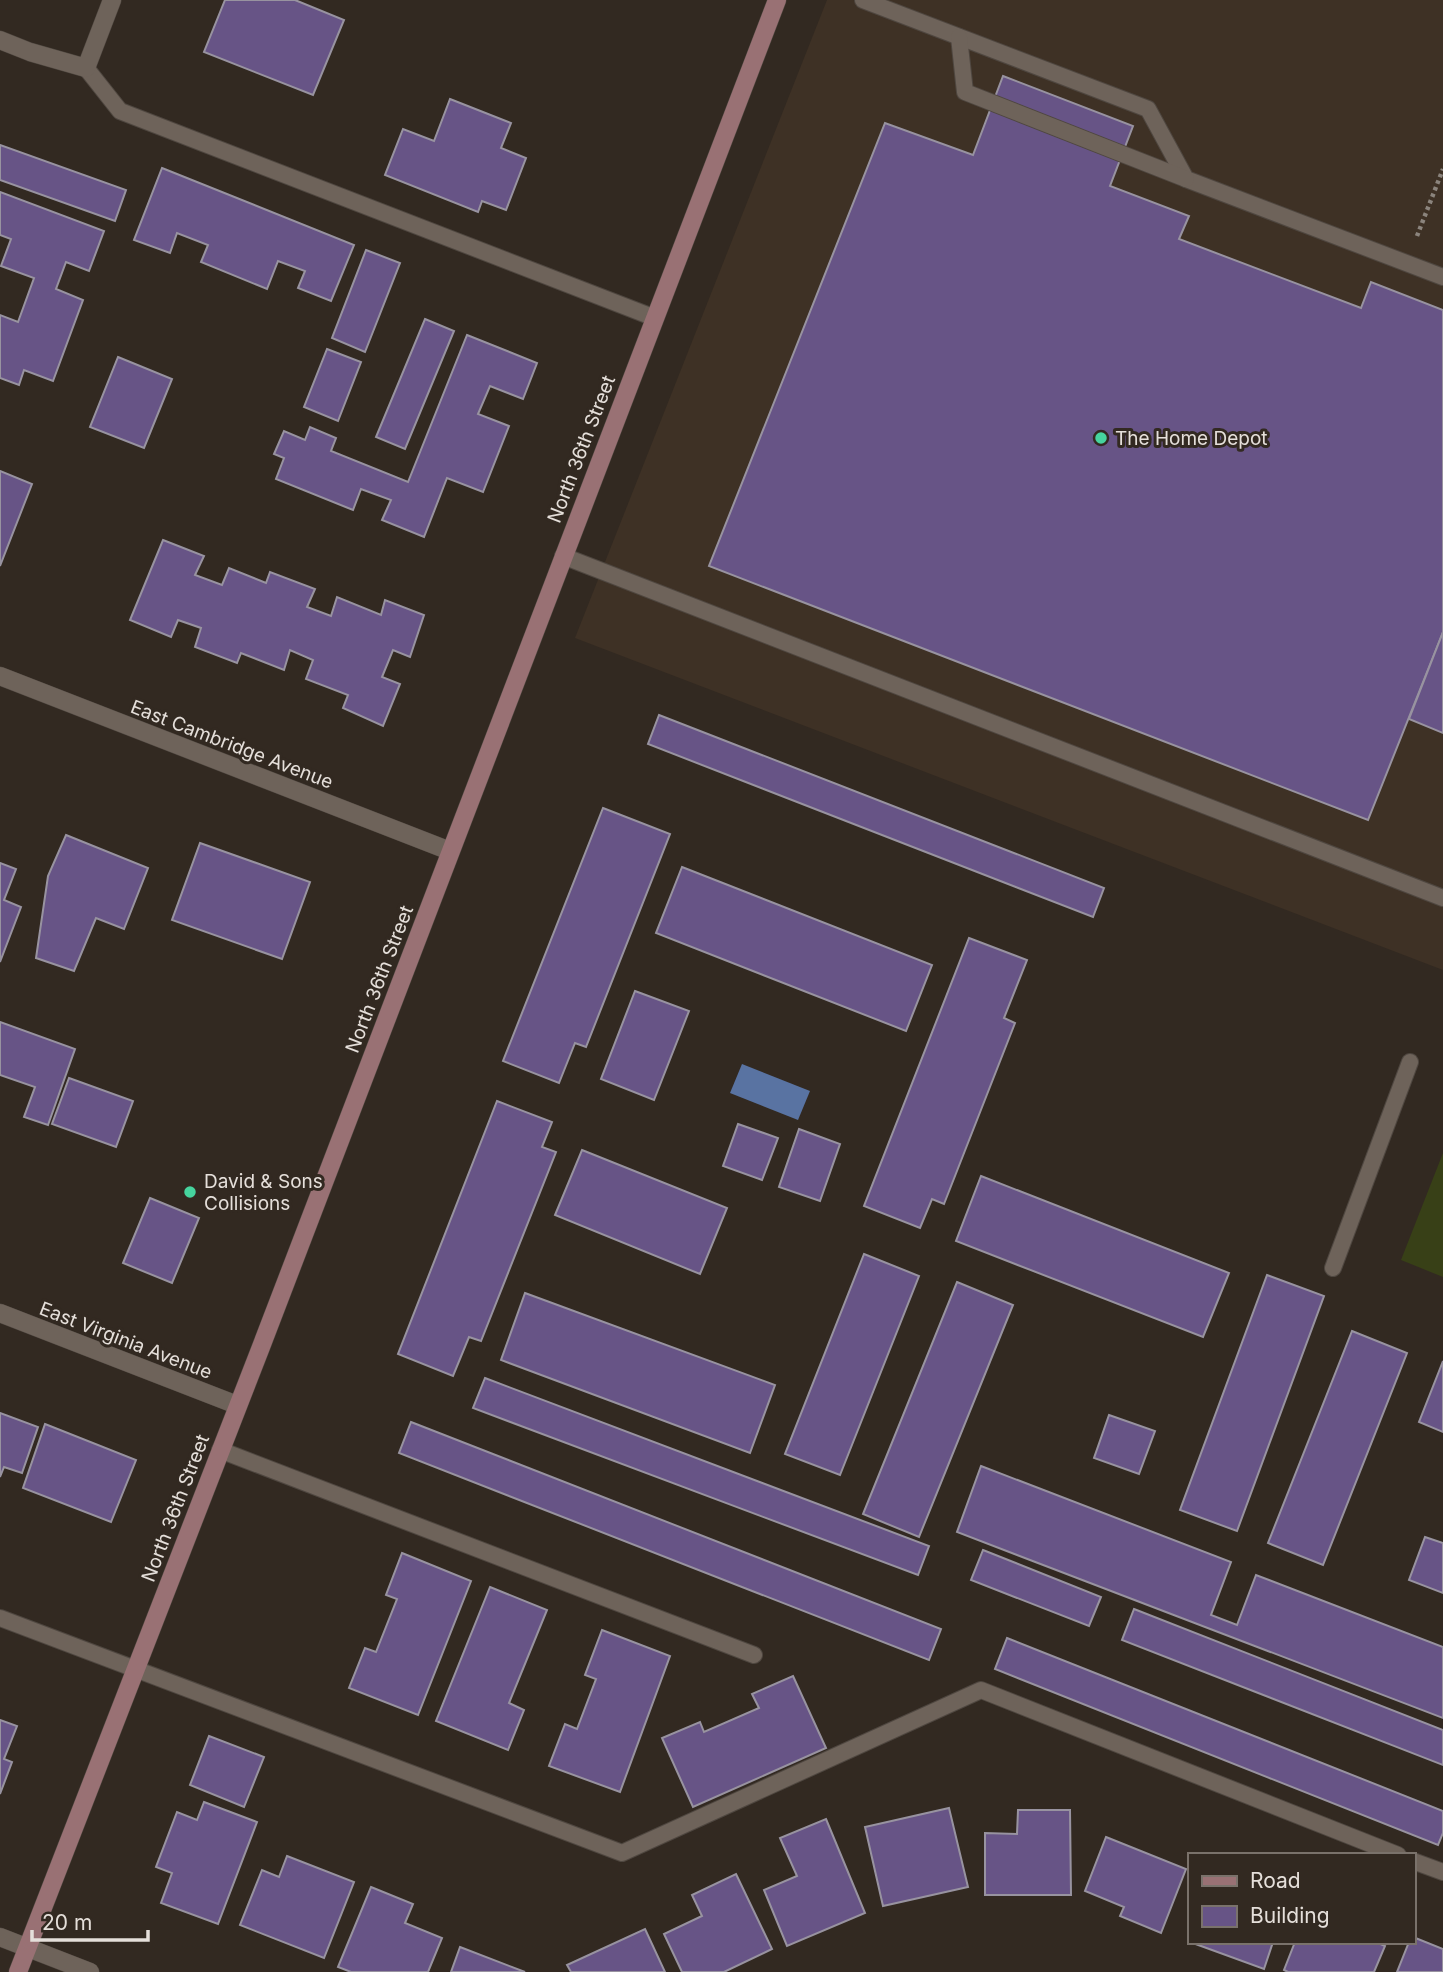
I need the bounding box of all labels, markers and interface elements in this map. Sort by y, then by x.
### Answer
street label: North 36th Street [543,372,620,526]
place label: The Home Depot [1115,427,1268,450]
marker: The Home Depot [1093,430,1109,446]
street label: East Cambridge Avenue [127,695,336,794]
street label: North 36th Street [341,902,418,1056]
place label: David & Sons Collisions [204,1170,323,1215]
marker: David & Sons Collisions [182,1184,198,1200]
street label: East Virginia Avenue [36,1297,215,1384]
street label: North 36th Street [137,1431,214,1585]
legend [1188,1853,1415,1944]
text: Road [1250,1868,1301,1893]
scale bar [32,1898,147,1942]
text: Building [1250,1903,1330,1928]
text: 20 m [42,1910,92,1935]

